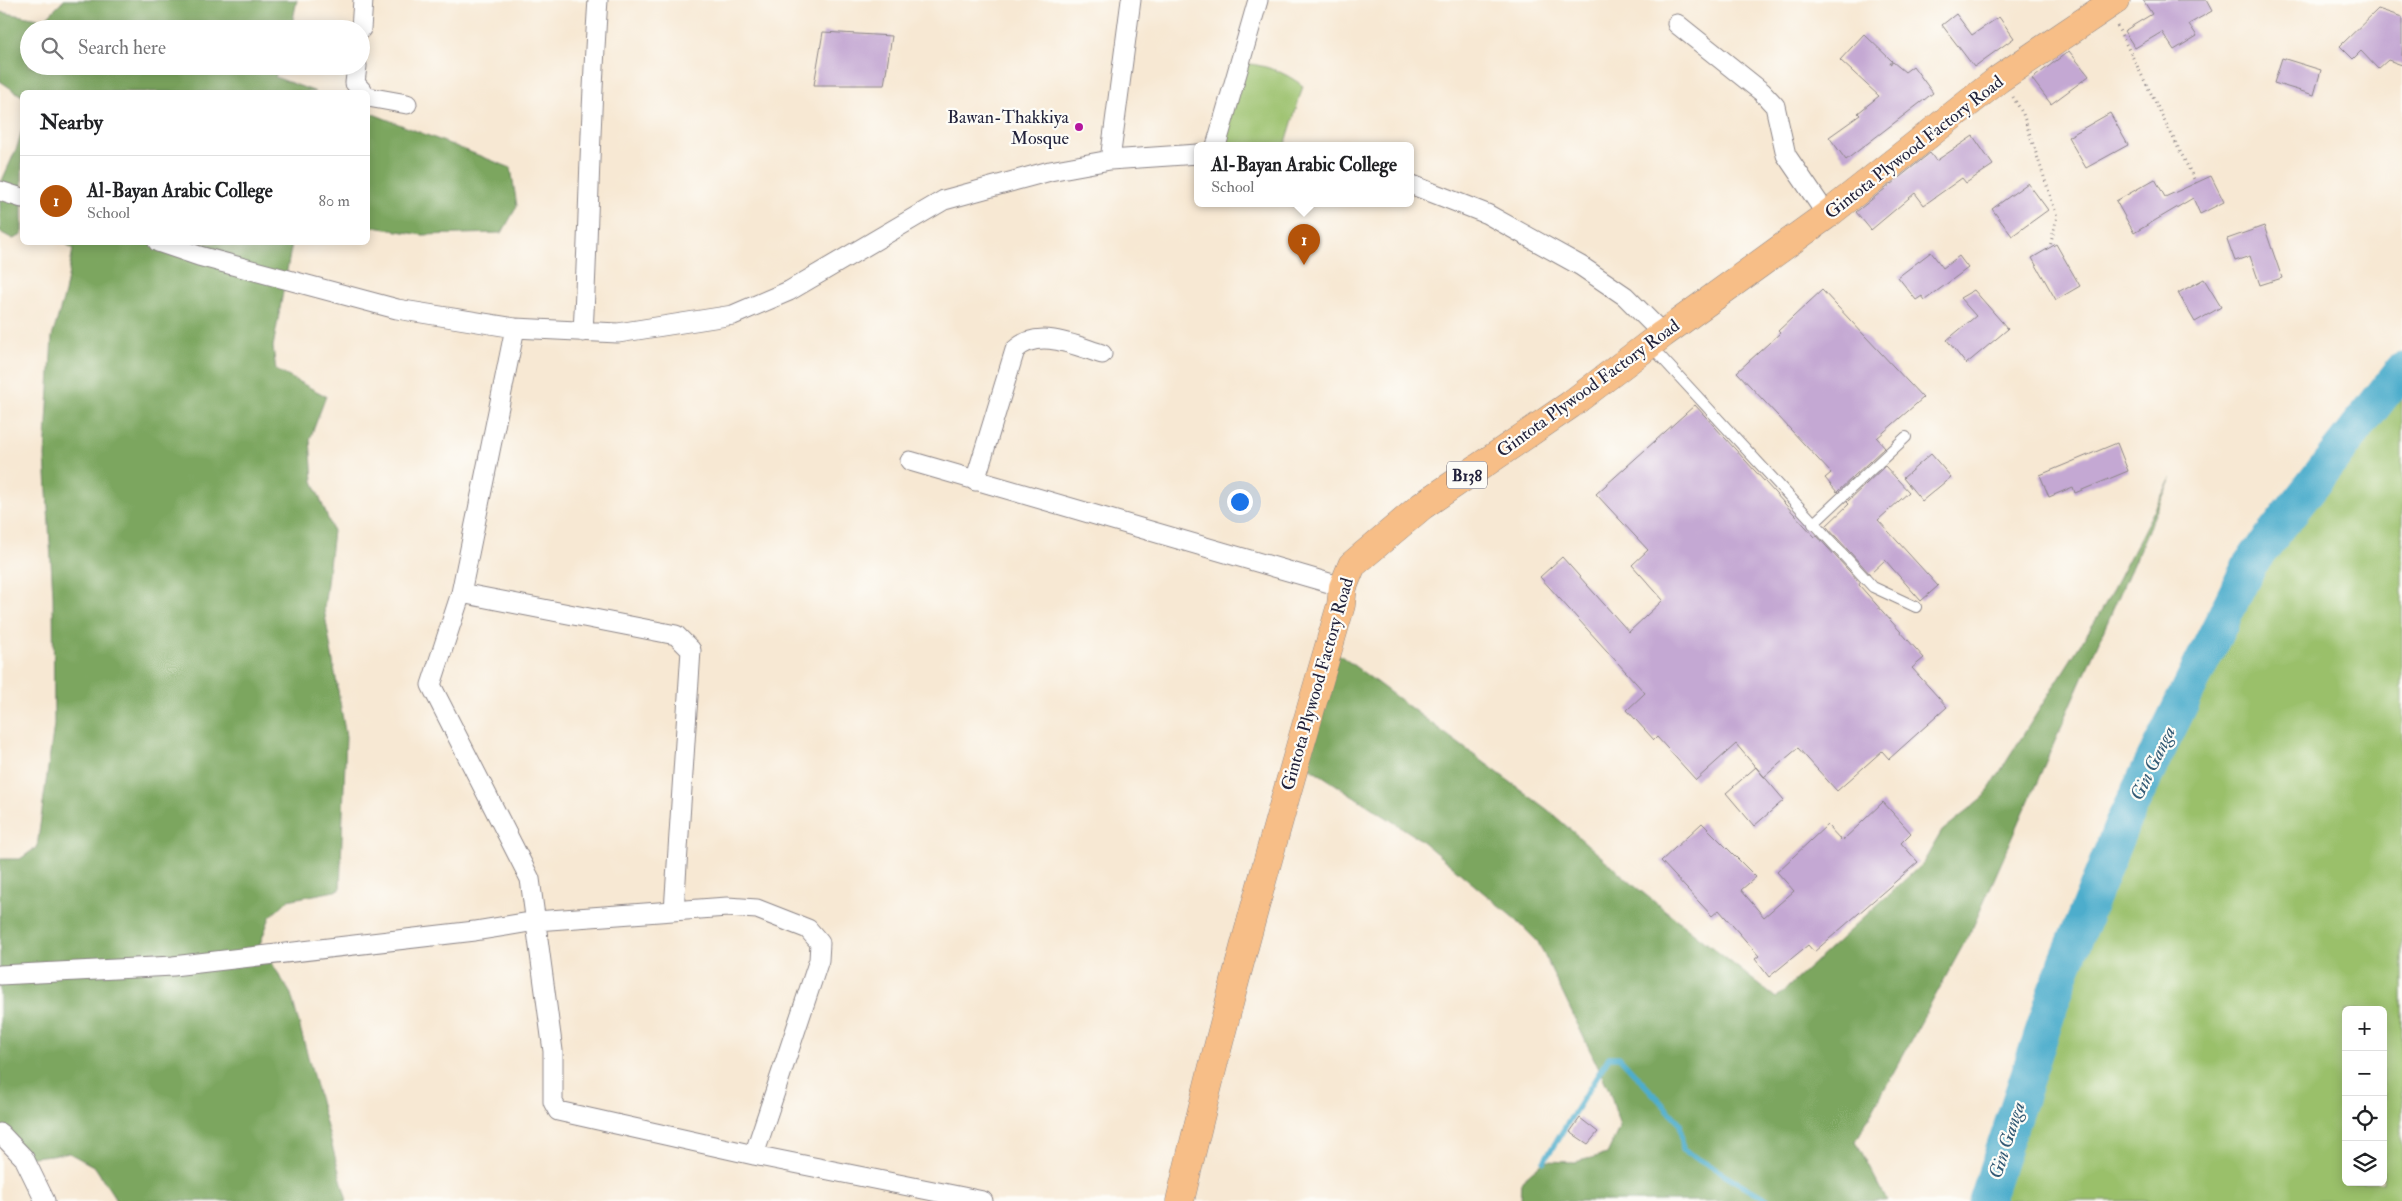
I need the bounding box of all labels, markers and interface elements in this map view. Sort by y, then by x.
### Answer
search box [20,20,370,75]
icon: search [38,34,66,62]
text: Search here [78,36,166,60]
street label: Gintota Plywood Factory Road [1820,70,2008,224]
place label: Bawan-Thakkiya Mosque [947,106,1070,150]
text: Nearby [40,109,103,136]
marker: Bawan-Thakkiya Mosque [1073,121,1085,133]
popup [1194,142,1414,207]
text: Al-Bayan Arabic College [1211,153,1397,177]
text: School [1211,177,1254,197]
text: Al-Bayan Arabic College [87,179,273,203]
text: 1 [53,191,59,211]
text: 80 m [319,191,350,211]
text: School [87,203,130,223]
pin: 1 [1288,224,1320,265]
street label: Gintota Plywood Factory Road [1492,314,1684,463]
road number: B138 [1447,462,1487,488]
your location [1227,489,1253,515]
street label: Gintota Plywood Factory Road [1276,575,1359,793]
water label: Gin Ganga [2125,722,2181,804]
map controls [2342,1006,2387,1186]
button: + [2342,1006,2387,1051]
button: − [2342,1051,2387,1096]
button: locate [2342,1096,2387,1141]
water label: Gin Ganga [1983,1099,2031,1182]
button: layers [2342,1141,2387,1186]

